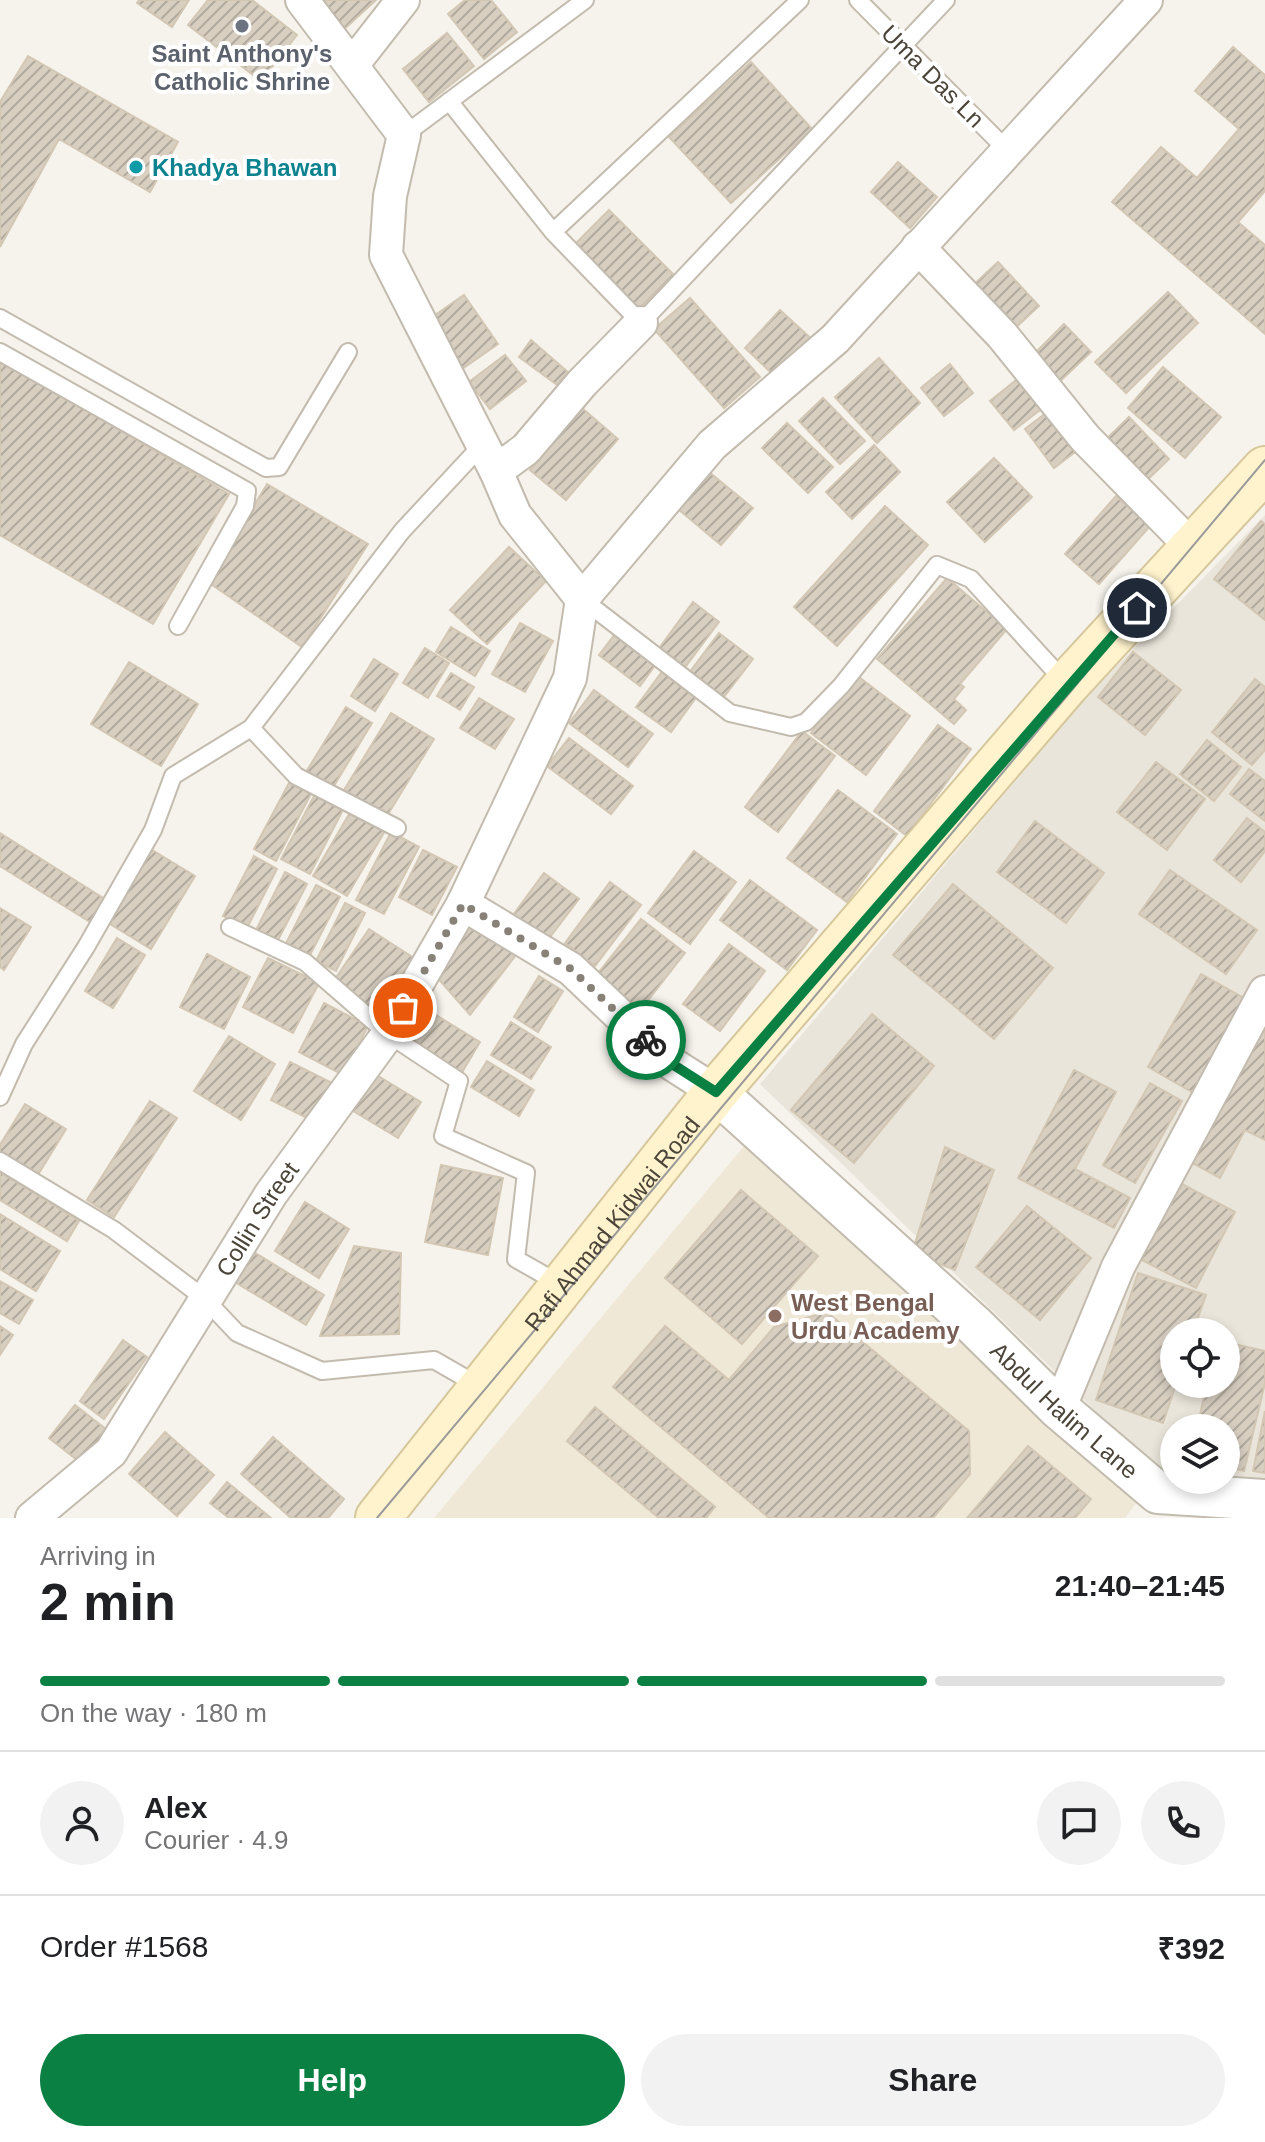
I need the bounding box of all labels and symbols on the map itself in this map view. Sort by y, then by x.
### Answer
marker: Saint Anthony's Catholic Shrine [233,17,251,35]
street label: Uma Das Ln [876,19,990,133]
place label: Saint Anthony's Catholic Shrine [152,40,332,95]
place label: Khadya Bhawan [152,154,337,181]
marker: Khadya Bhawan [127,158,145,176]
pin [1103,574,1171,642]
pin [369,974,437,1042]
courier [606,1000,686,1080]
street label: Rafi Ahmad Kidwai Road [519,1111,705,1336]
street label: Collin Street [210,1156,304,1281]
place label: West Bengal Urdu Academy [791,1289,960,1344]
marker: West Bengal Urdu Academy [766,1307,784,1325]
street label: Abdul Halim Lane [986,1336,1144,1484]

